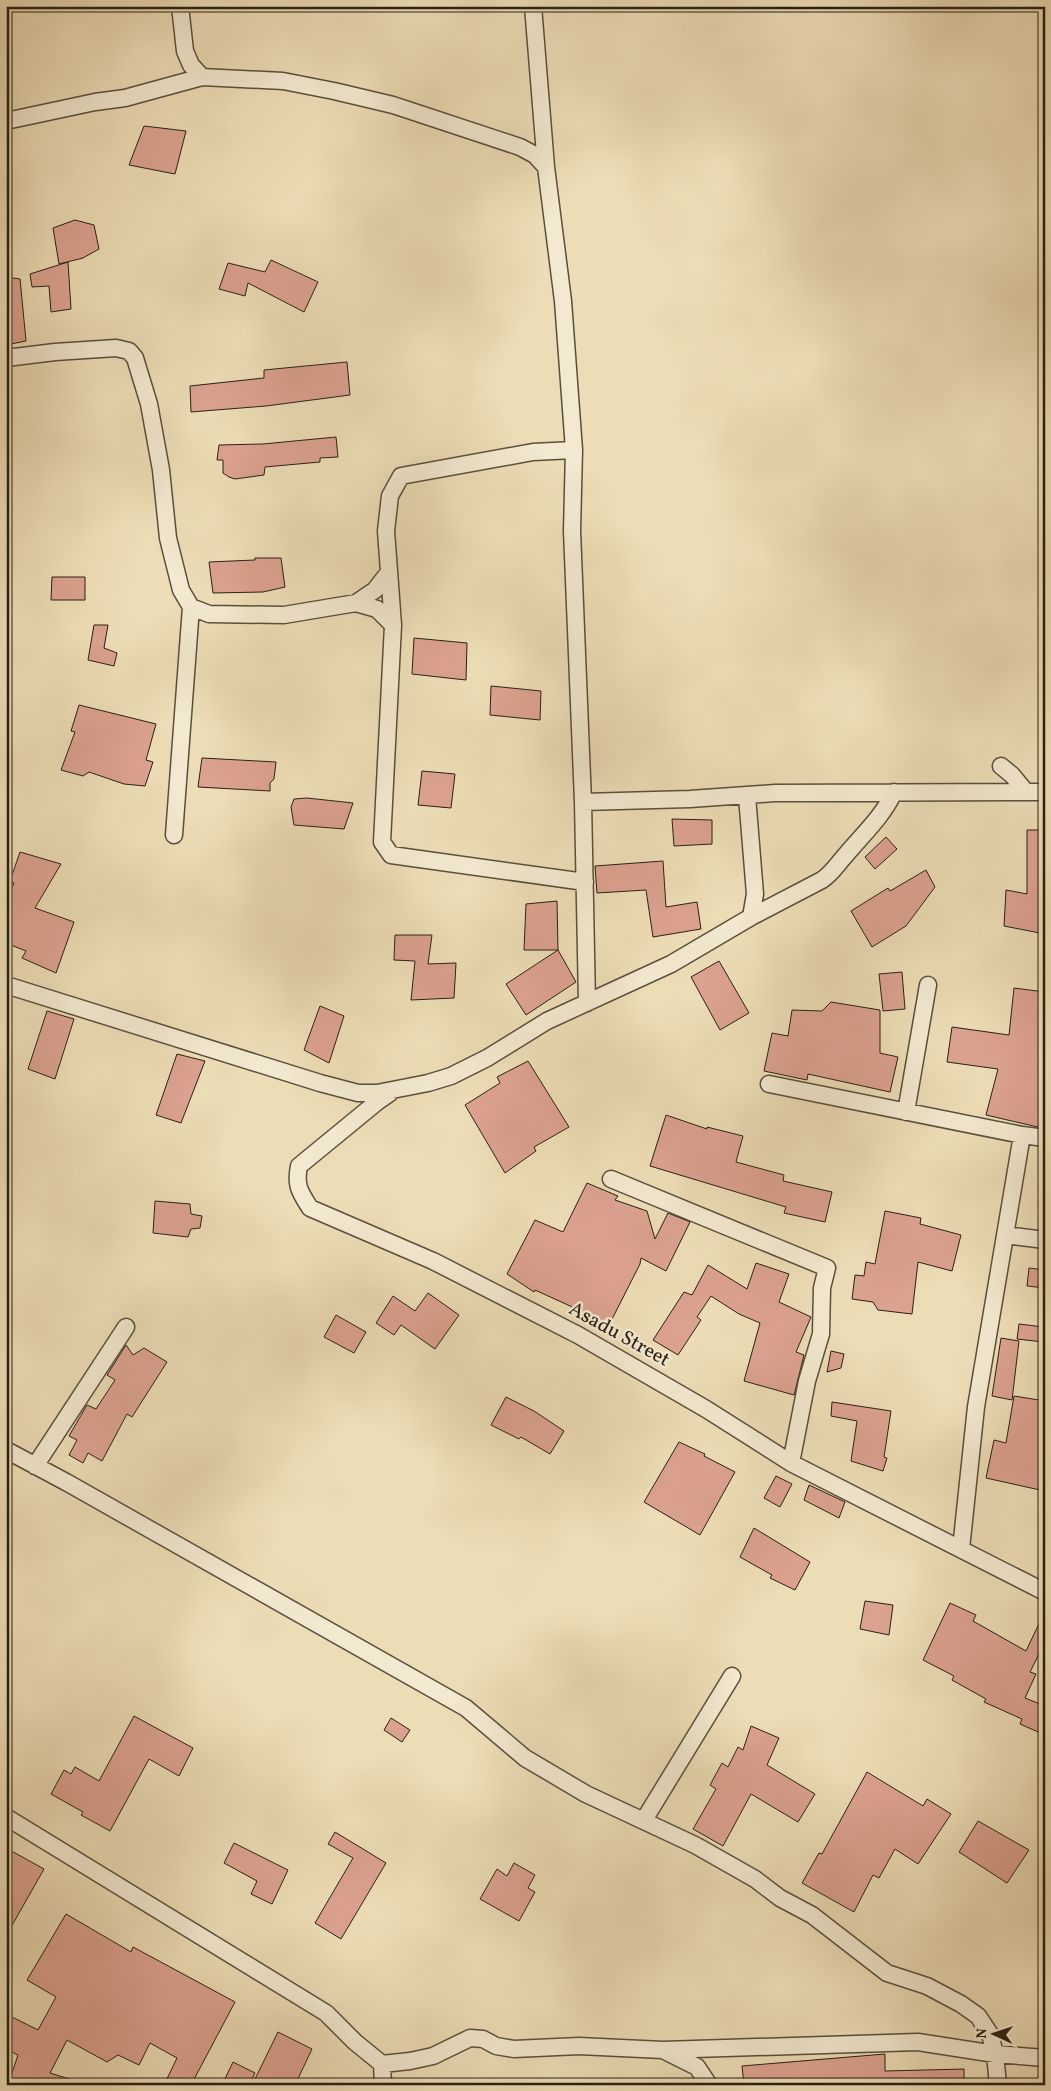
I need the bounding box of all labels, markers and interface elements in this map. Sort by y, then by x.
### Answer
street label: Asadu Street [563,1296,675,1374]
north arrow [968,2008,1018,2058]
text: N [973,2028,992,2039]

